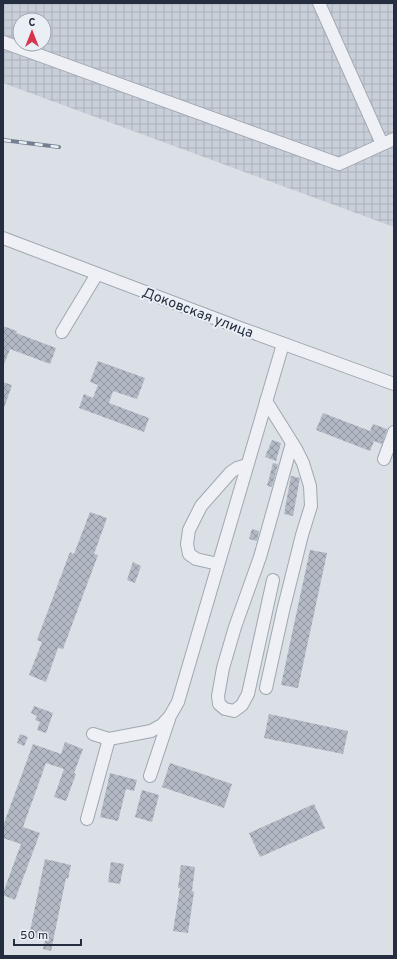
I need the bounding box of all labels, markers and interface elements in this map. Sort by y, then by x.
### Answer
north arrow [12,12,52,52]
text: С [28,16,36,30]
street label: Доковская улица [140,284,255,342]
scale bar [14,921,81,947]
text: 50 m [20,928,48,944]

